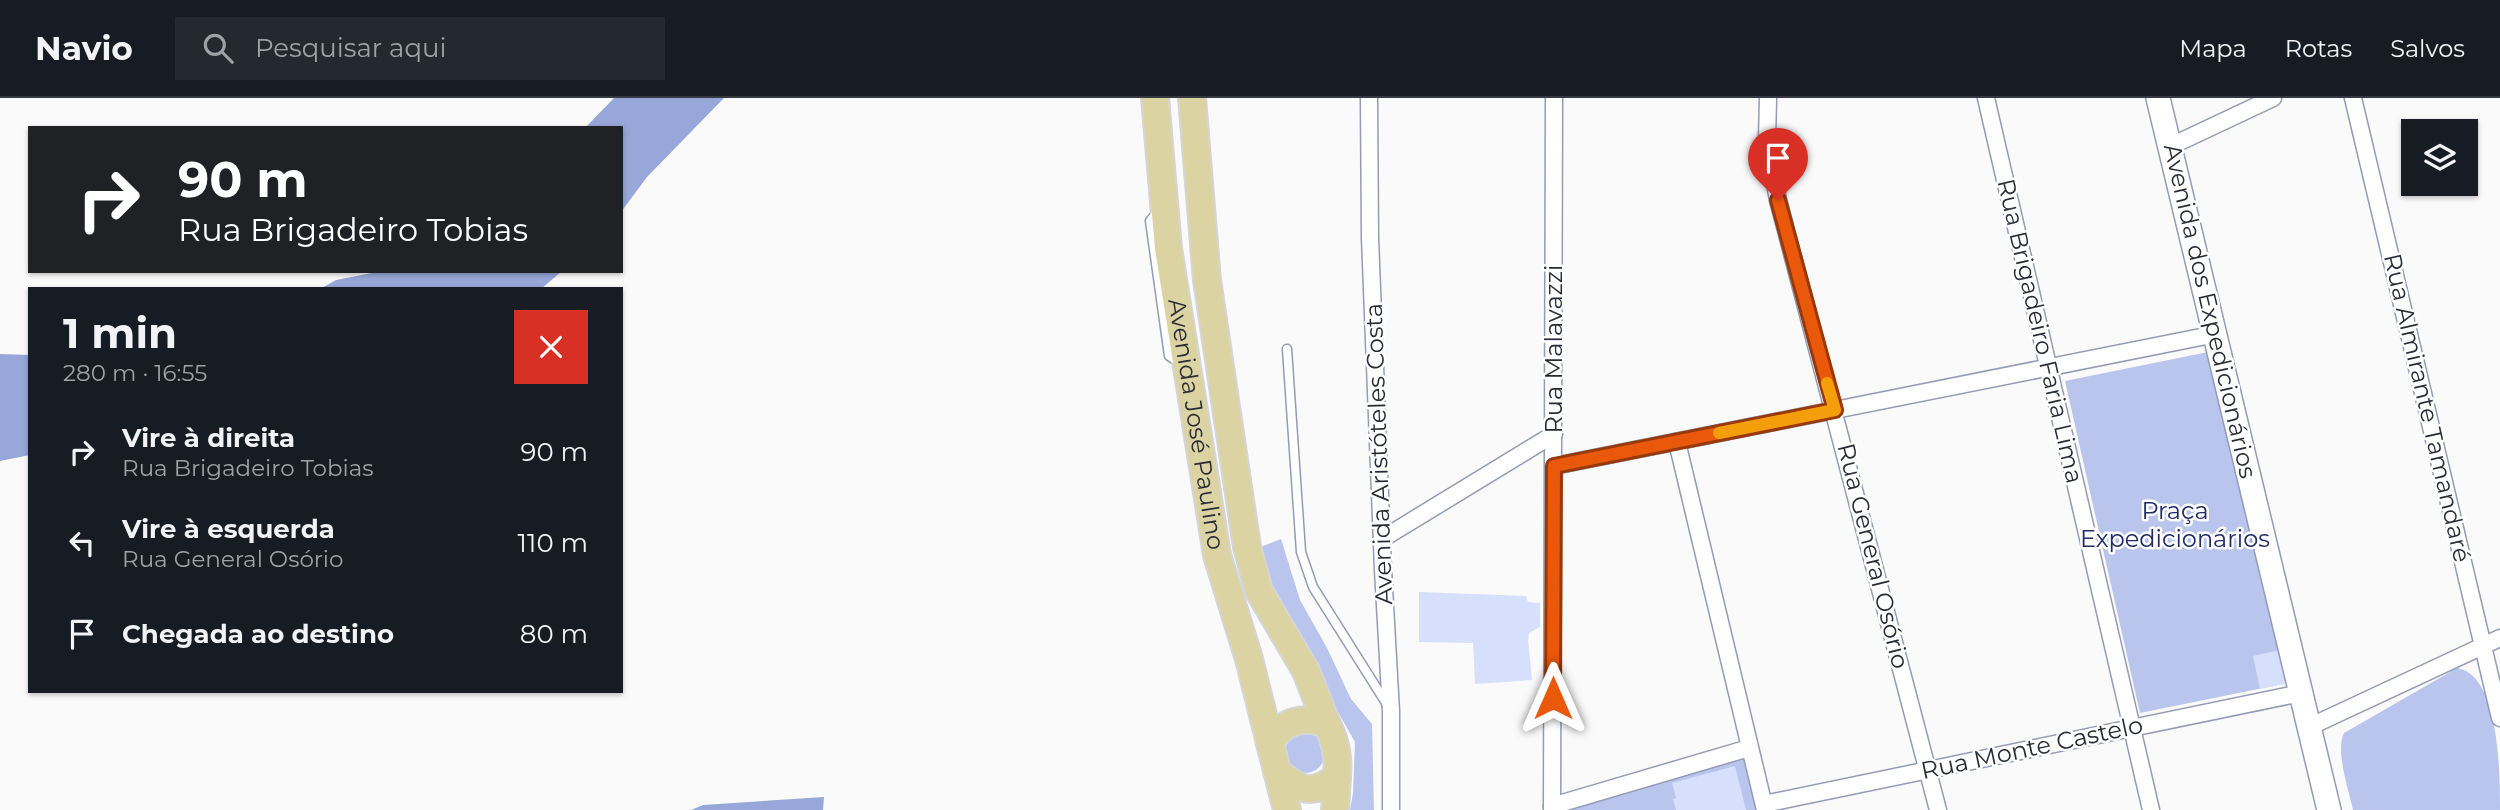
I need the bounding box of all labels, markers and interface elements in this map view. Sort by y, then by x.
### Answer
search box [175,17,665,80]
text: Navio [35,28,133,68]
icon: search [199,29,237,67]
text: Pesquisar aqui [255,32,447,64]
text: Mapa [2179,34,2247,63]
text: Rotas [2285,34,2352,63]
text: Salvos [2390,34,2465,63]
map controls [2401,119,2478,196]
button: layers [2401,119,2478,196]
pin [1748,128,1808,200]
icon: arrive [1759,139,1797,177]
street label: Avenida dos Expedicionários [2158,141,2263,481]
text: 90 m [178,150,308,209]
icon: right [63,154,154,245]
street label: Rua Brigadeiro Faria Lima [1991,176,2090,486]
text: Rua Brigadeiro Tobias [178,210,528,249]
street label: Rua Almirante Tamandaré [2378,251,2477,565]
street label: Rua Malavazzi [1539,264,1568,434]
street label: Avenida José Paulino [1162,296,1231,552]
street label: Avenida Aristóteles Costa [1359,303,1398,605]
text: 1 min [63,307,177,359]
button: close [514,310,588,384]
text: 280 m · 16:55 [63,359,207,387]
text: Vire à direita [122,422,295,454]
icon: right [63,433,101,471]
text: 90 m [521,436,588,468]
street label: Rua General Osório [1831,440,1916,672]
text: Rua Brigadeiro Tobias [122,454,374,482]
park label: Praça Expedicionários [2080,496,2270,553]
text: Vire à esquerda [122,513,335,545]
icon: left [63,524,101,562]
text: 110 m [518,527,588,559]
text: Rua General Osório [122,545,343,573]
icon: arrive [63,615,101,653]
text: Chegada ao destino [122,618,394,650]
text: 80 m [520,618,588,650]
position arrow [1516,661,1590,735]
street label: Rua Monte Castelo [1918,710,2146,785]

